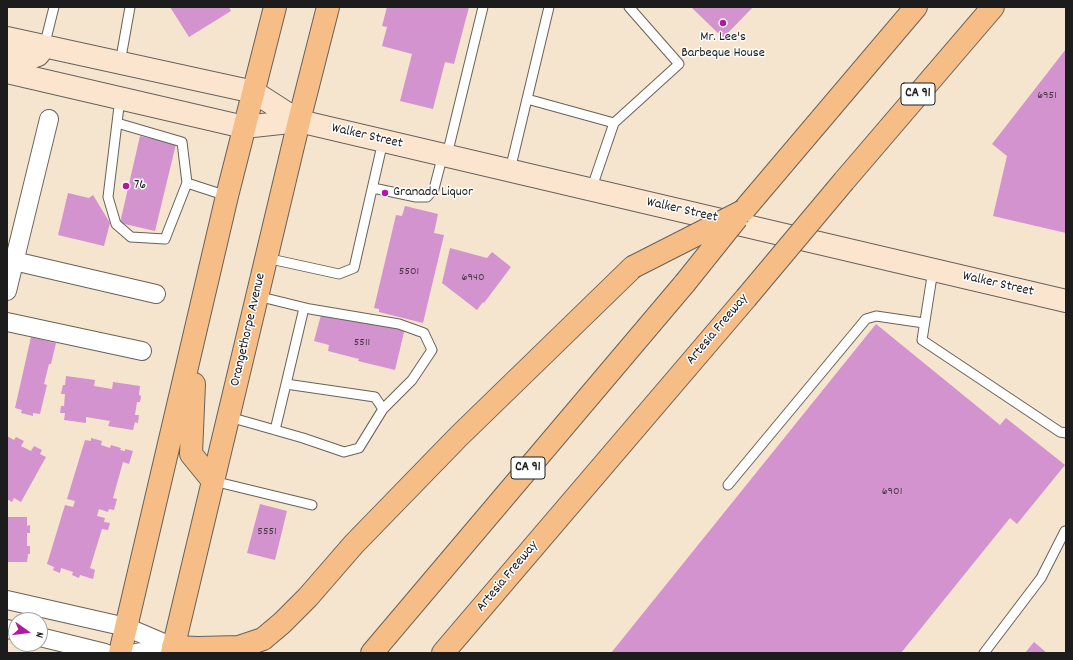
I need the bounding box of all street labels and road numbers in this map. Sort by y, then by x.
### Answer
road number: CA 91 [901,83,935,105]
street label: Walker Street [330,121,404,153]
street label: Walker Street [645,195,719,227]
street label: Walker Street [961,269,1035,301]
street label: Orangethorpe Avenue [228,272,270,388]
street label: Artesia Freeway [683,291,753,369]
road number: CA 91 [511,457,545,479]
street label: Artesia Freeway [473,538,543,616]

